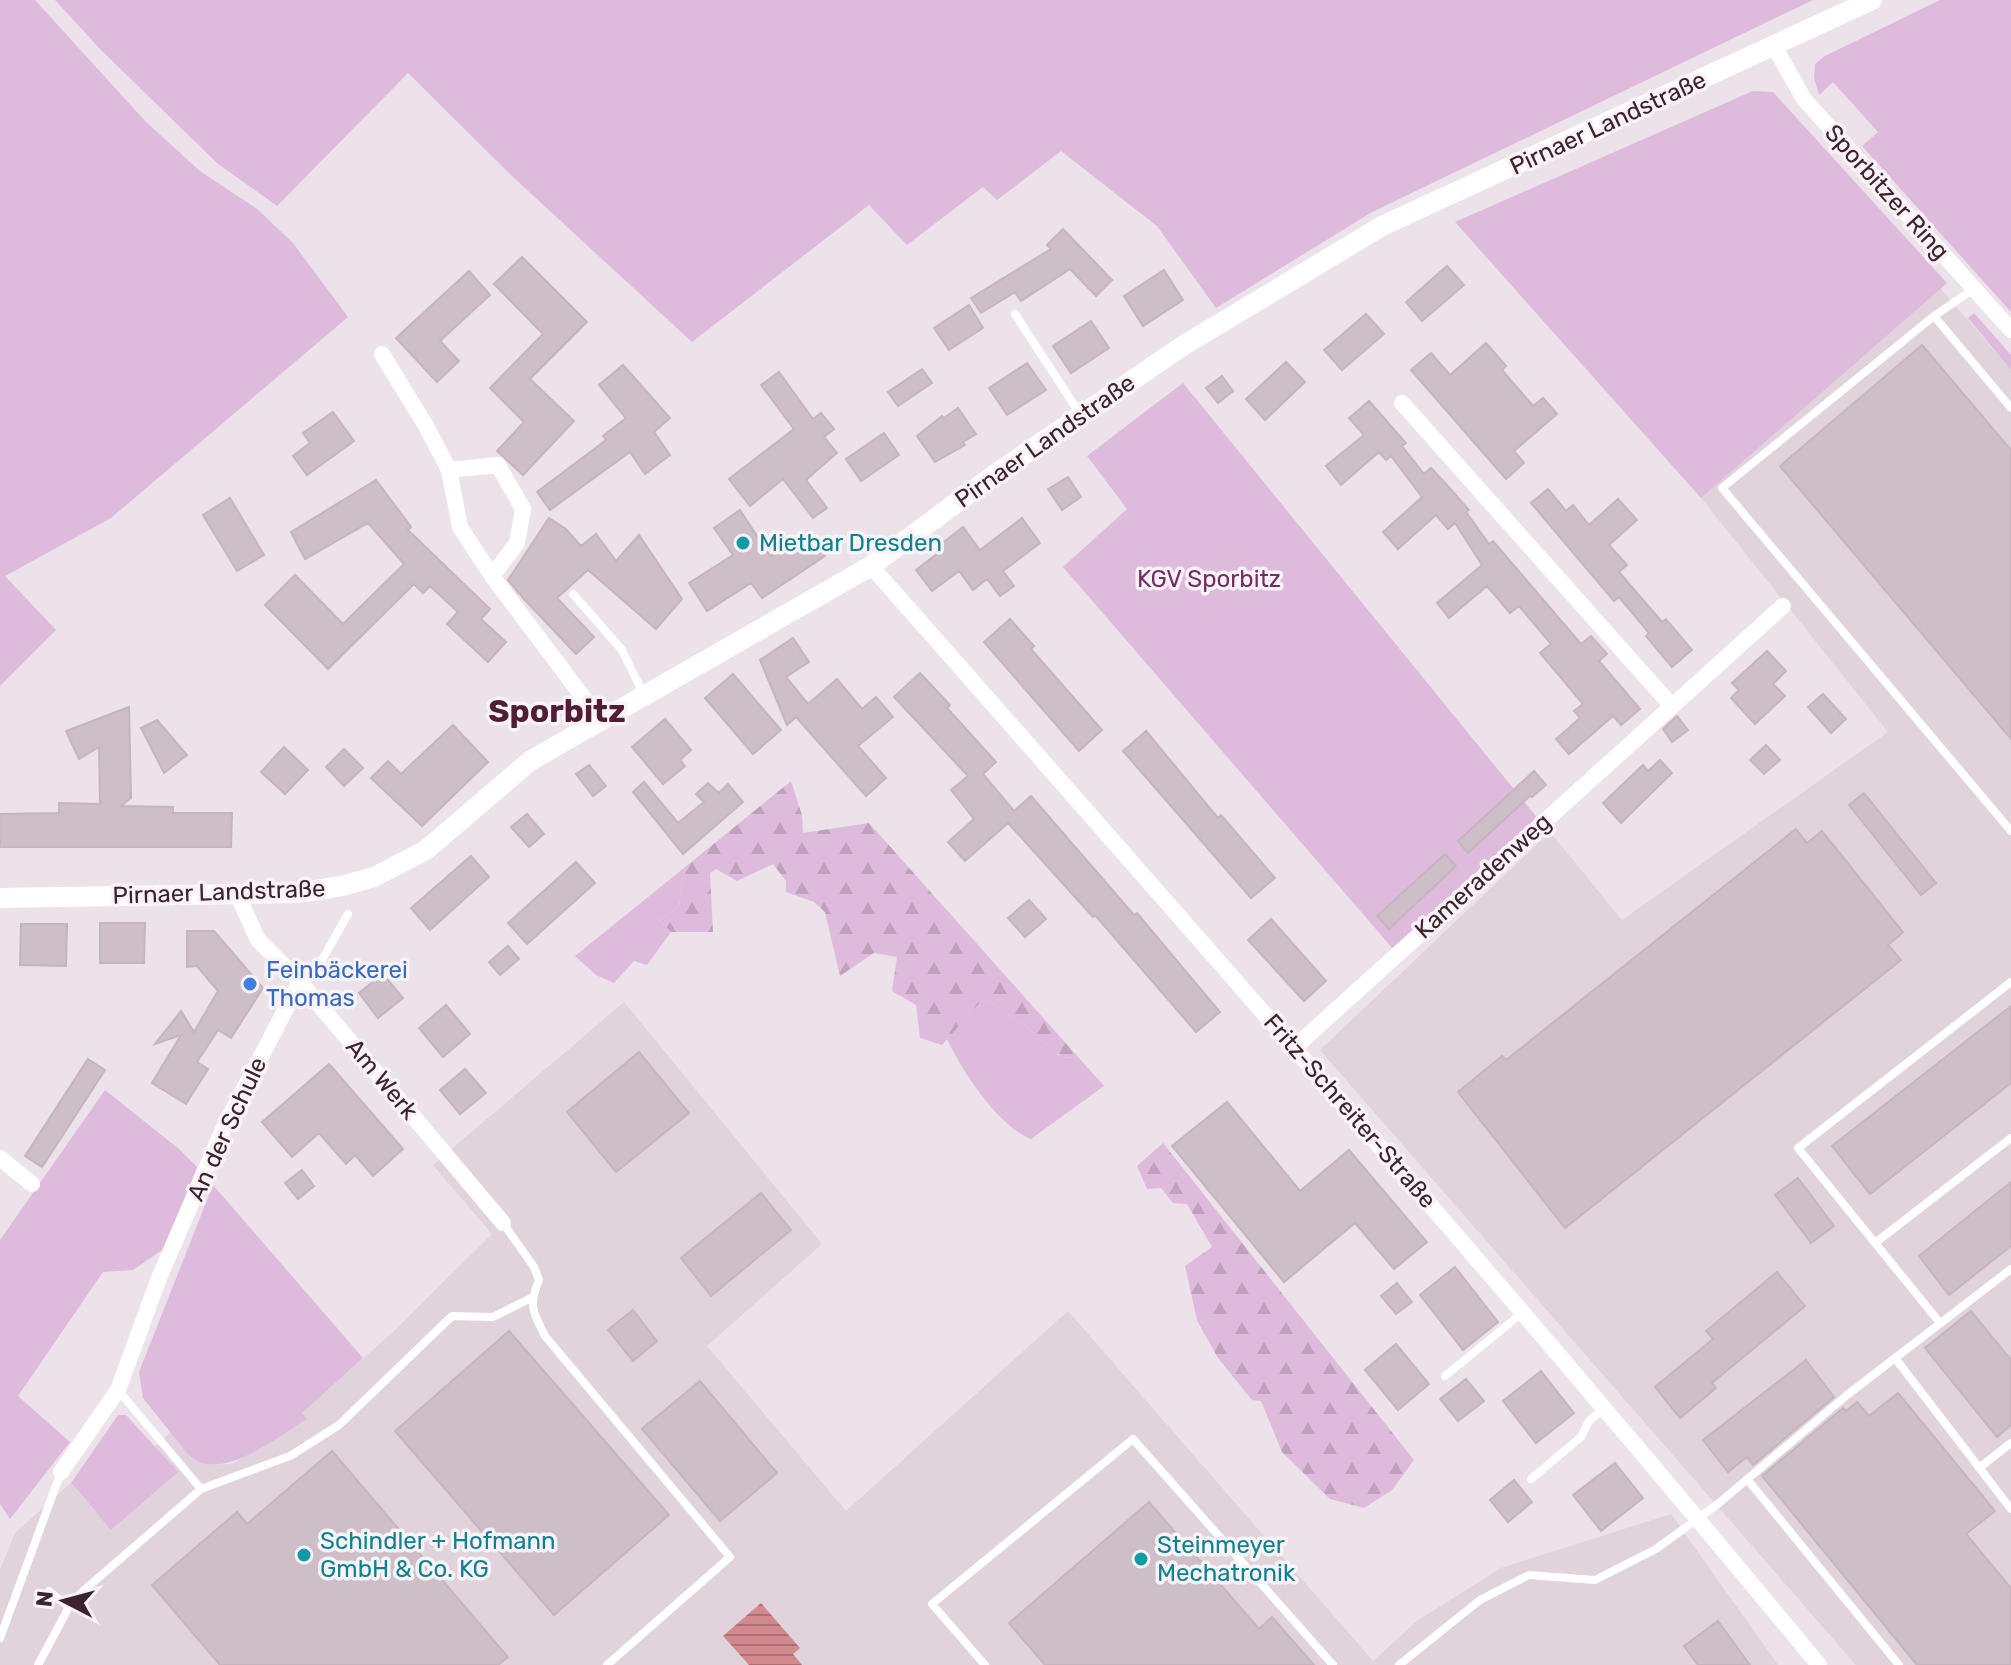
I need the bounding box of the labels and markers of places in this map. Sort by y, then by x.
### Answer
place label: Mietbar Dresden [759,529,942,557]
marker: Mietbar Dresden [734,534,752,552]
place label: Feinbäckerei Thomas [266,956,408,1012]
marker: Feinbäckerei Thomas [241,975,259,993]
place label: Schindler + Hofmann GmbH & Co. KG [320,1527,556,1583]
place label: Steinmeyer Mechatronik [1157,1531,1296,1587]
marker: Schindler + Hofmann GmbH & Co. KG [295,1546,313,1564]
marker: Steinmeyer Mechatronik [1132,1550,1150,1568]

